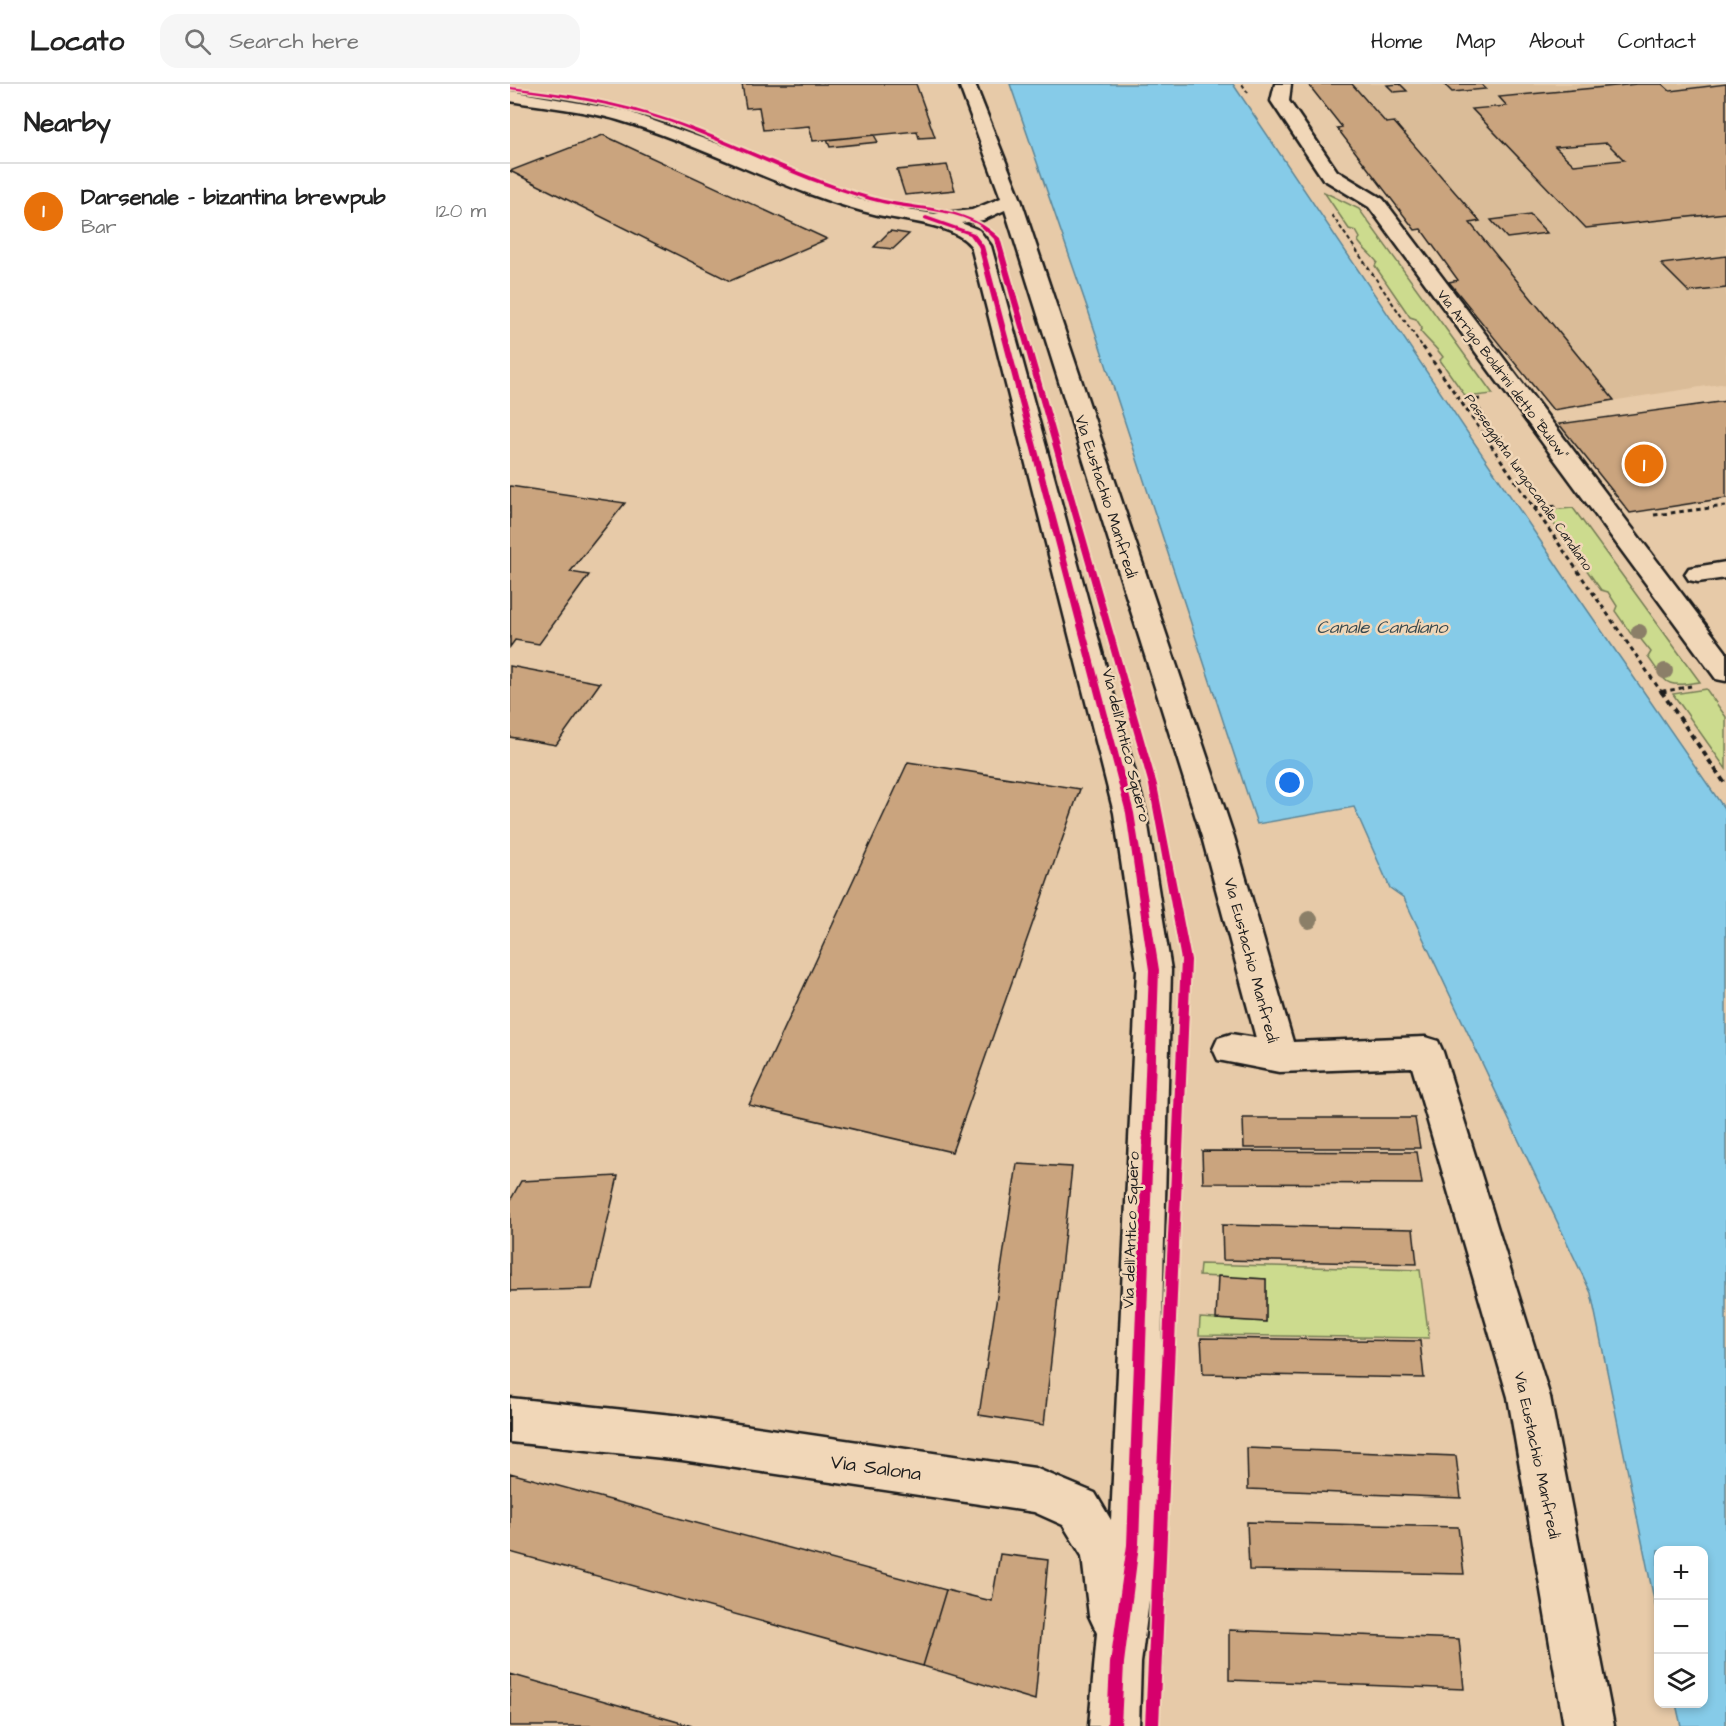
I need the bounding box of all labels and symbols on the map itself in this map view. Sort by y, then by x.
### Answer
street label: Via Arrigo Boldrini detto "Bulow" [1432,286,1573,463]
street label: Passeggiata lungocanale Candiano [1459,390,1597,575]
street label: Via Eustachio Manfredi [1069,412,1143,581]
pin: 1 [1624,442,1664,487]
water label: Canale Candiano [1317,615,1449,640]
street label: Via dell'Antico Squero [1096,666,1156,824]
your location [1275,768,1304,797]
street label: Via Eustachio Manfredi [1218,875,1284,1046]
street label: Via dell'Antico Squero [1117,1151,1145,1309]
street label: Via Eustachio Manfredi [1509,1370,1566,1541]
street label: Via Salona [829,1448,923,1488]

